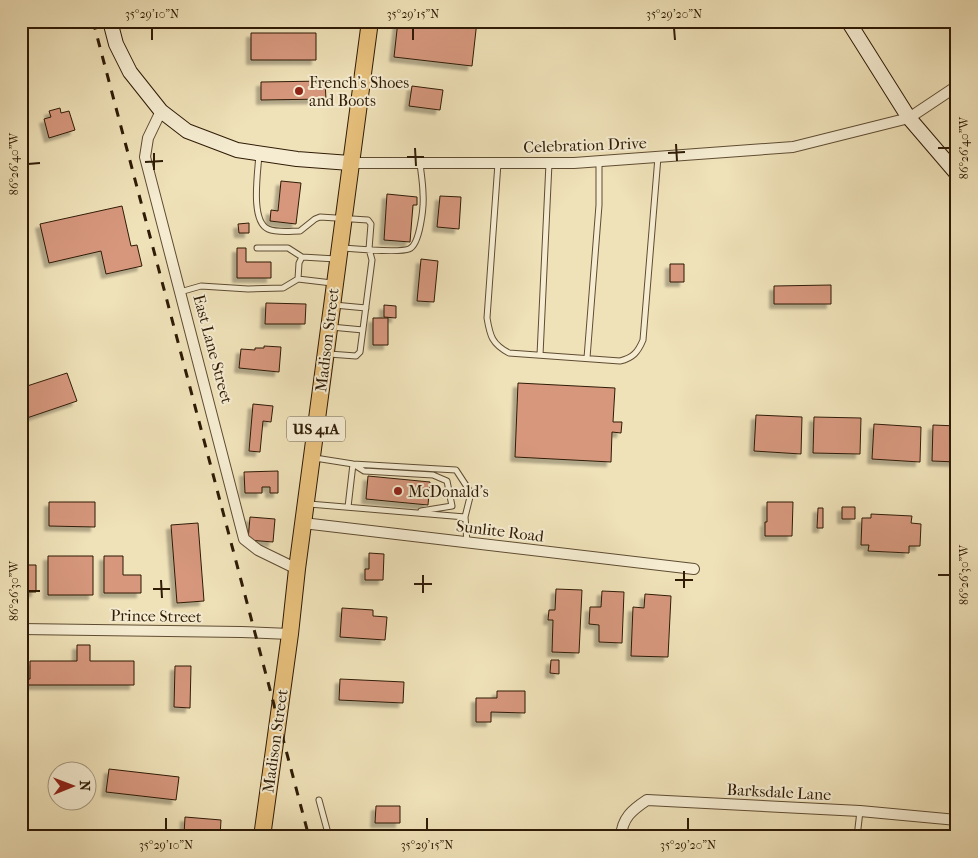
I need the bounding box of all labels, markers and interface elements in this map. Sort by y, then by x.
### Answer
text: 35°29'10"N [125,7,179,21]
text: 35°29'15"N [387,7,439,21]
text: 35°29'20"N [646,7,702,21]
place label: French's Shoes and Boots [309,73,409,110]
marker: French's Shoes and Boots [293,85,305,97]
text: 86°26'40"W [957,116,971,179]
text: 86°26'40"W [7,132,21,195]
street label: Celebration Drive [523,133,647,157]
street label: Madison Street [311,287,343,393]
street label: East Lane Street [189,292,237,406]
road number: US 41A [287,416,345,442]
place label: McDonald's [408,482,489,501]
marker: McDonald's [392,485,404,497]
street label: Sunlite Road [455,516,545,546]
text: 86°26'30"W [957,544,971,605]
text: 86°26'30"W [7,560,21,621]
street label: Prince Street [110,606,202,626]
street label: Madison Street [258,688,292,794]
north arrow [48,760,98,810]
text: N [76,780,93,792]
street label: Barksdale Lane [726,780,832,804]
text: 35°29'10"N [139,838,193,852]
text: 35°29'15"N [401,838,453,852]
text: 35°29'20"N [660,838,716,852]

